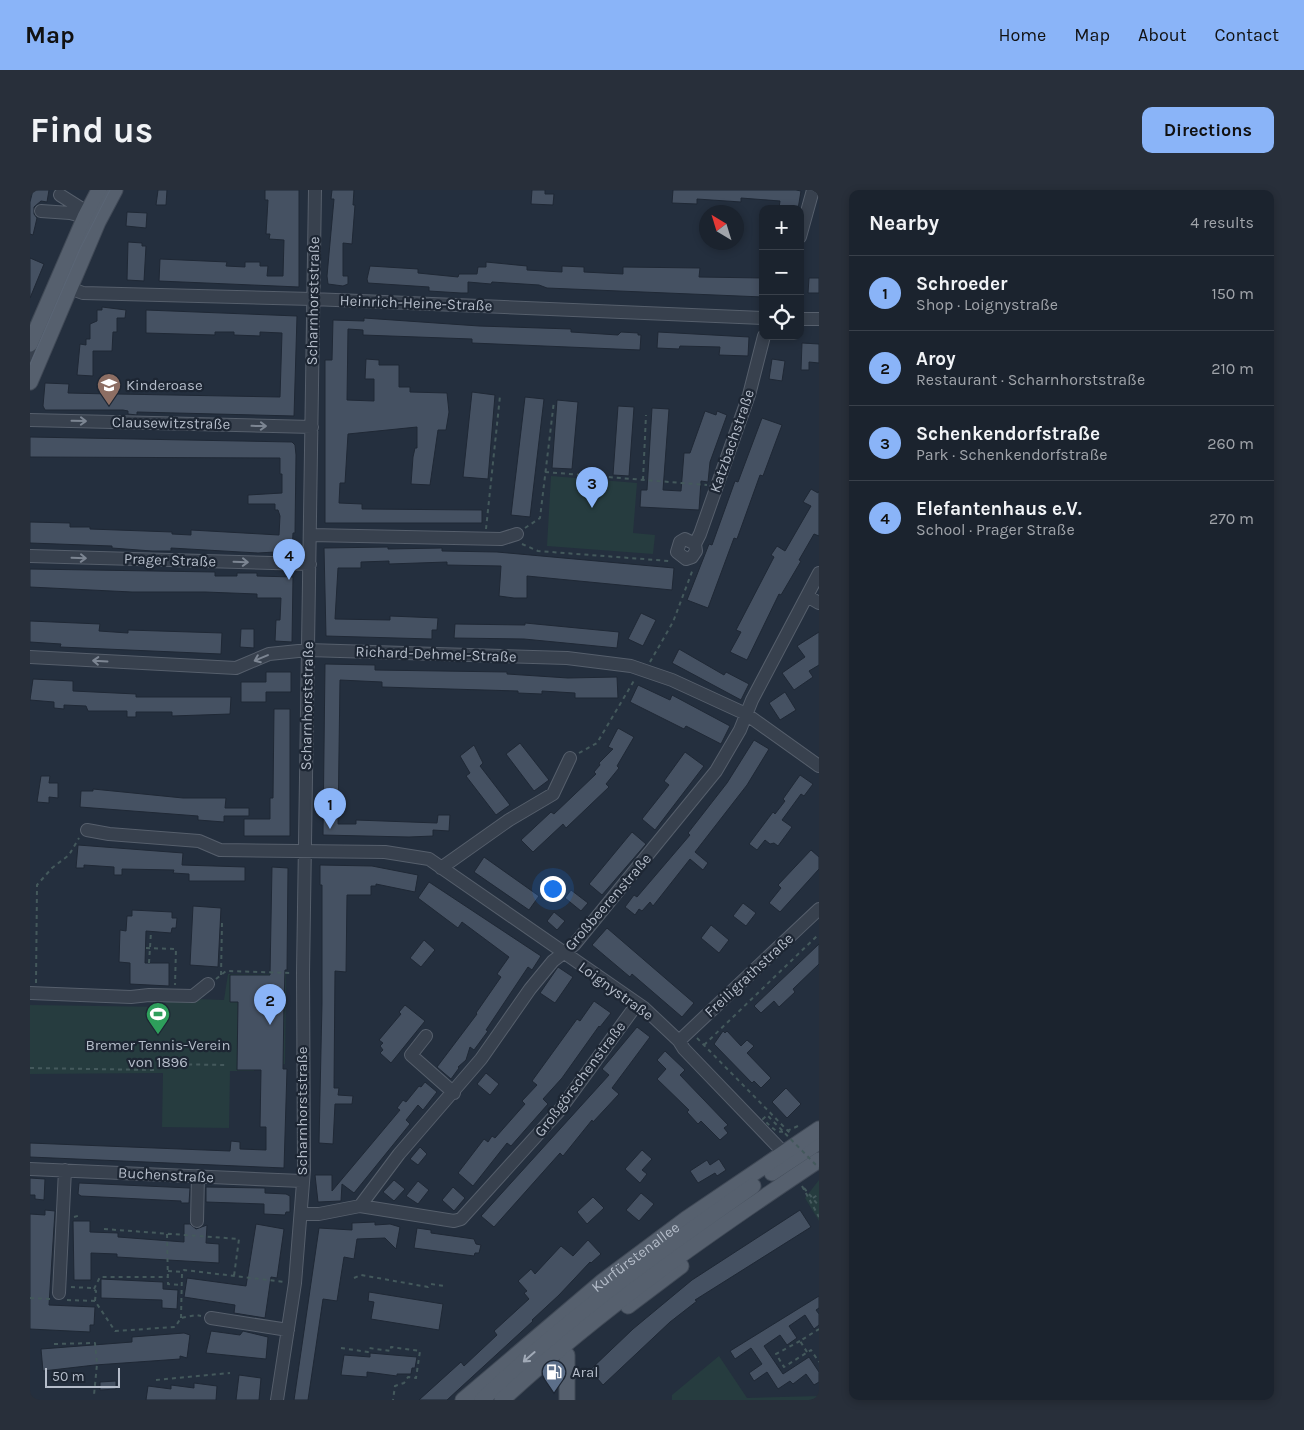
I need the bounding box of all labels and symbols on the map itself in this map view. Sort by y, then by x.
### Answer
north arrow [699,205,744,250]
street label: Scharnhorststraße [303,236,323,366]
street label: Heinrich-Heine-Straße [339,291,493,315]
school or university icon: Kinderoase [96,372,122,406]
place label: Kinderoase [126,376,203,394]
street label: Katzbachstraße [706,387,758,495]
street label: Clausewitzstraße [112,413,230,433]
one-way arrow [70,416,86,426]
one-way arrow [250,421,266,431]
pin: 3 [576,467,608,508]
pin: 4 [273,539,305,580]
street label: Prager Straße [123,549,217,571]
one-way arrow [70,553,86,562]
one-way arrow [233,558,249,567]
street label: Scharnhorststraße [297,641,317,771]
street label: Richard-Dehmel-Straße [355,642,517,666]
one-way arrow [254,653,269,663]
one-way arrow [93,657,109,666]
pin: 1 [314,788,346,829]
street label: Großbeerenstraße [561,850,655,954]
your location [540,876,566,902]
street label: Freiligrathstraße [701,929,797,1021]
street label: Loignystraße [575,958,657,1024]
pin: 2 [254,984,286,1025]
sports icon: Bremer Tennis-Verein von 1896 [145,1001,171,1035]
street label: Großgörschenstraße [531,1018,629,1140]
place label: Bremer Tennis-Verein von 1896 [85,1036,231,1071]
street label: Scharnhorststraße [293,1047,311,1175]
street label: Buchenstraße [118,1163,214,1187]
street label: Kurfürstenallee [588,1218,683,1296]
one-way arrow [522,1352,535,1363]
fuel station icon: Aral [541,1359,567,1393]
place label: Aral [572,1363,599,1381]
scale bar [45,1365,120,1388]

